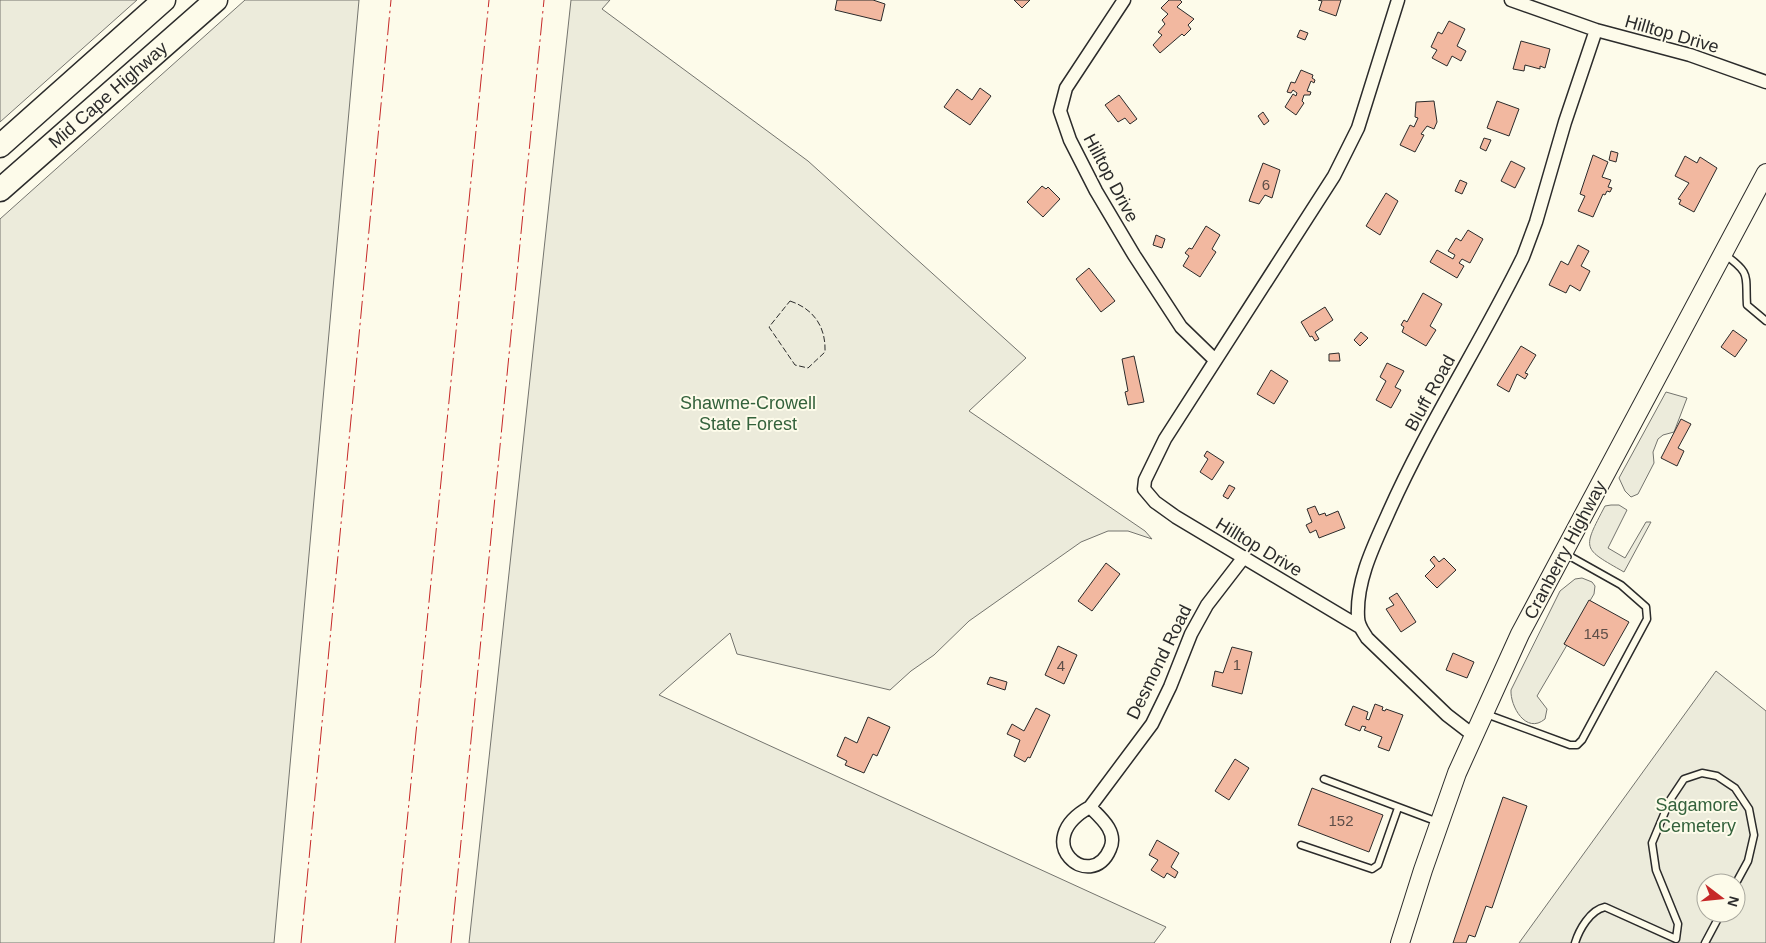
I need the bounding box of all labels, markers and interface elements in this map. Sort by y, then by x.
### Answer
street label: Hilltop Drive [1623,11,1721,57]
street label: Mid Cape Highway [45,37,171,152]
street label: Hilltop Drive [1079,130,1143,226]
house number: 6 [1262,176,1270,193]
street label: Bluff Road [1401,352,1459,434]
park label: Shawme-Crowell State Forest [680,393,816,434]
street label: Cranberry Highway [1520,477,1610,623]
street label: Hilltop Drive [1212,513,1306,581]
street label: Desmond Road [1123,601,1195,723]
house number: 145 [1583,625,1609,642]
house number: 1 [1233,656,1241,673]
house number: 4 [1057,657,1065,674]
park label: Sagamore Cemetery [1655,795,1739,836]
house number: 152 [1328,812,1354,829]
north arrow [1696,873,1746,923]
text: N [1724,895,1743,909]

